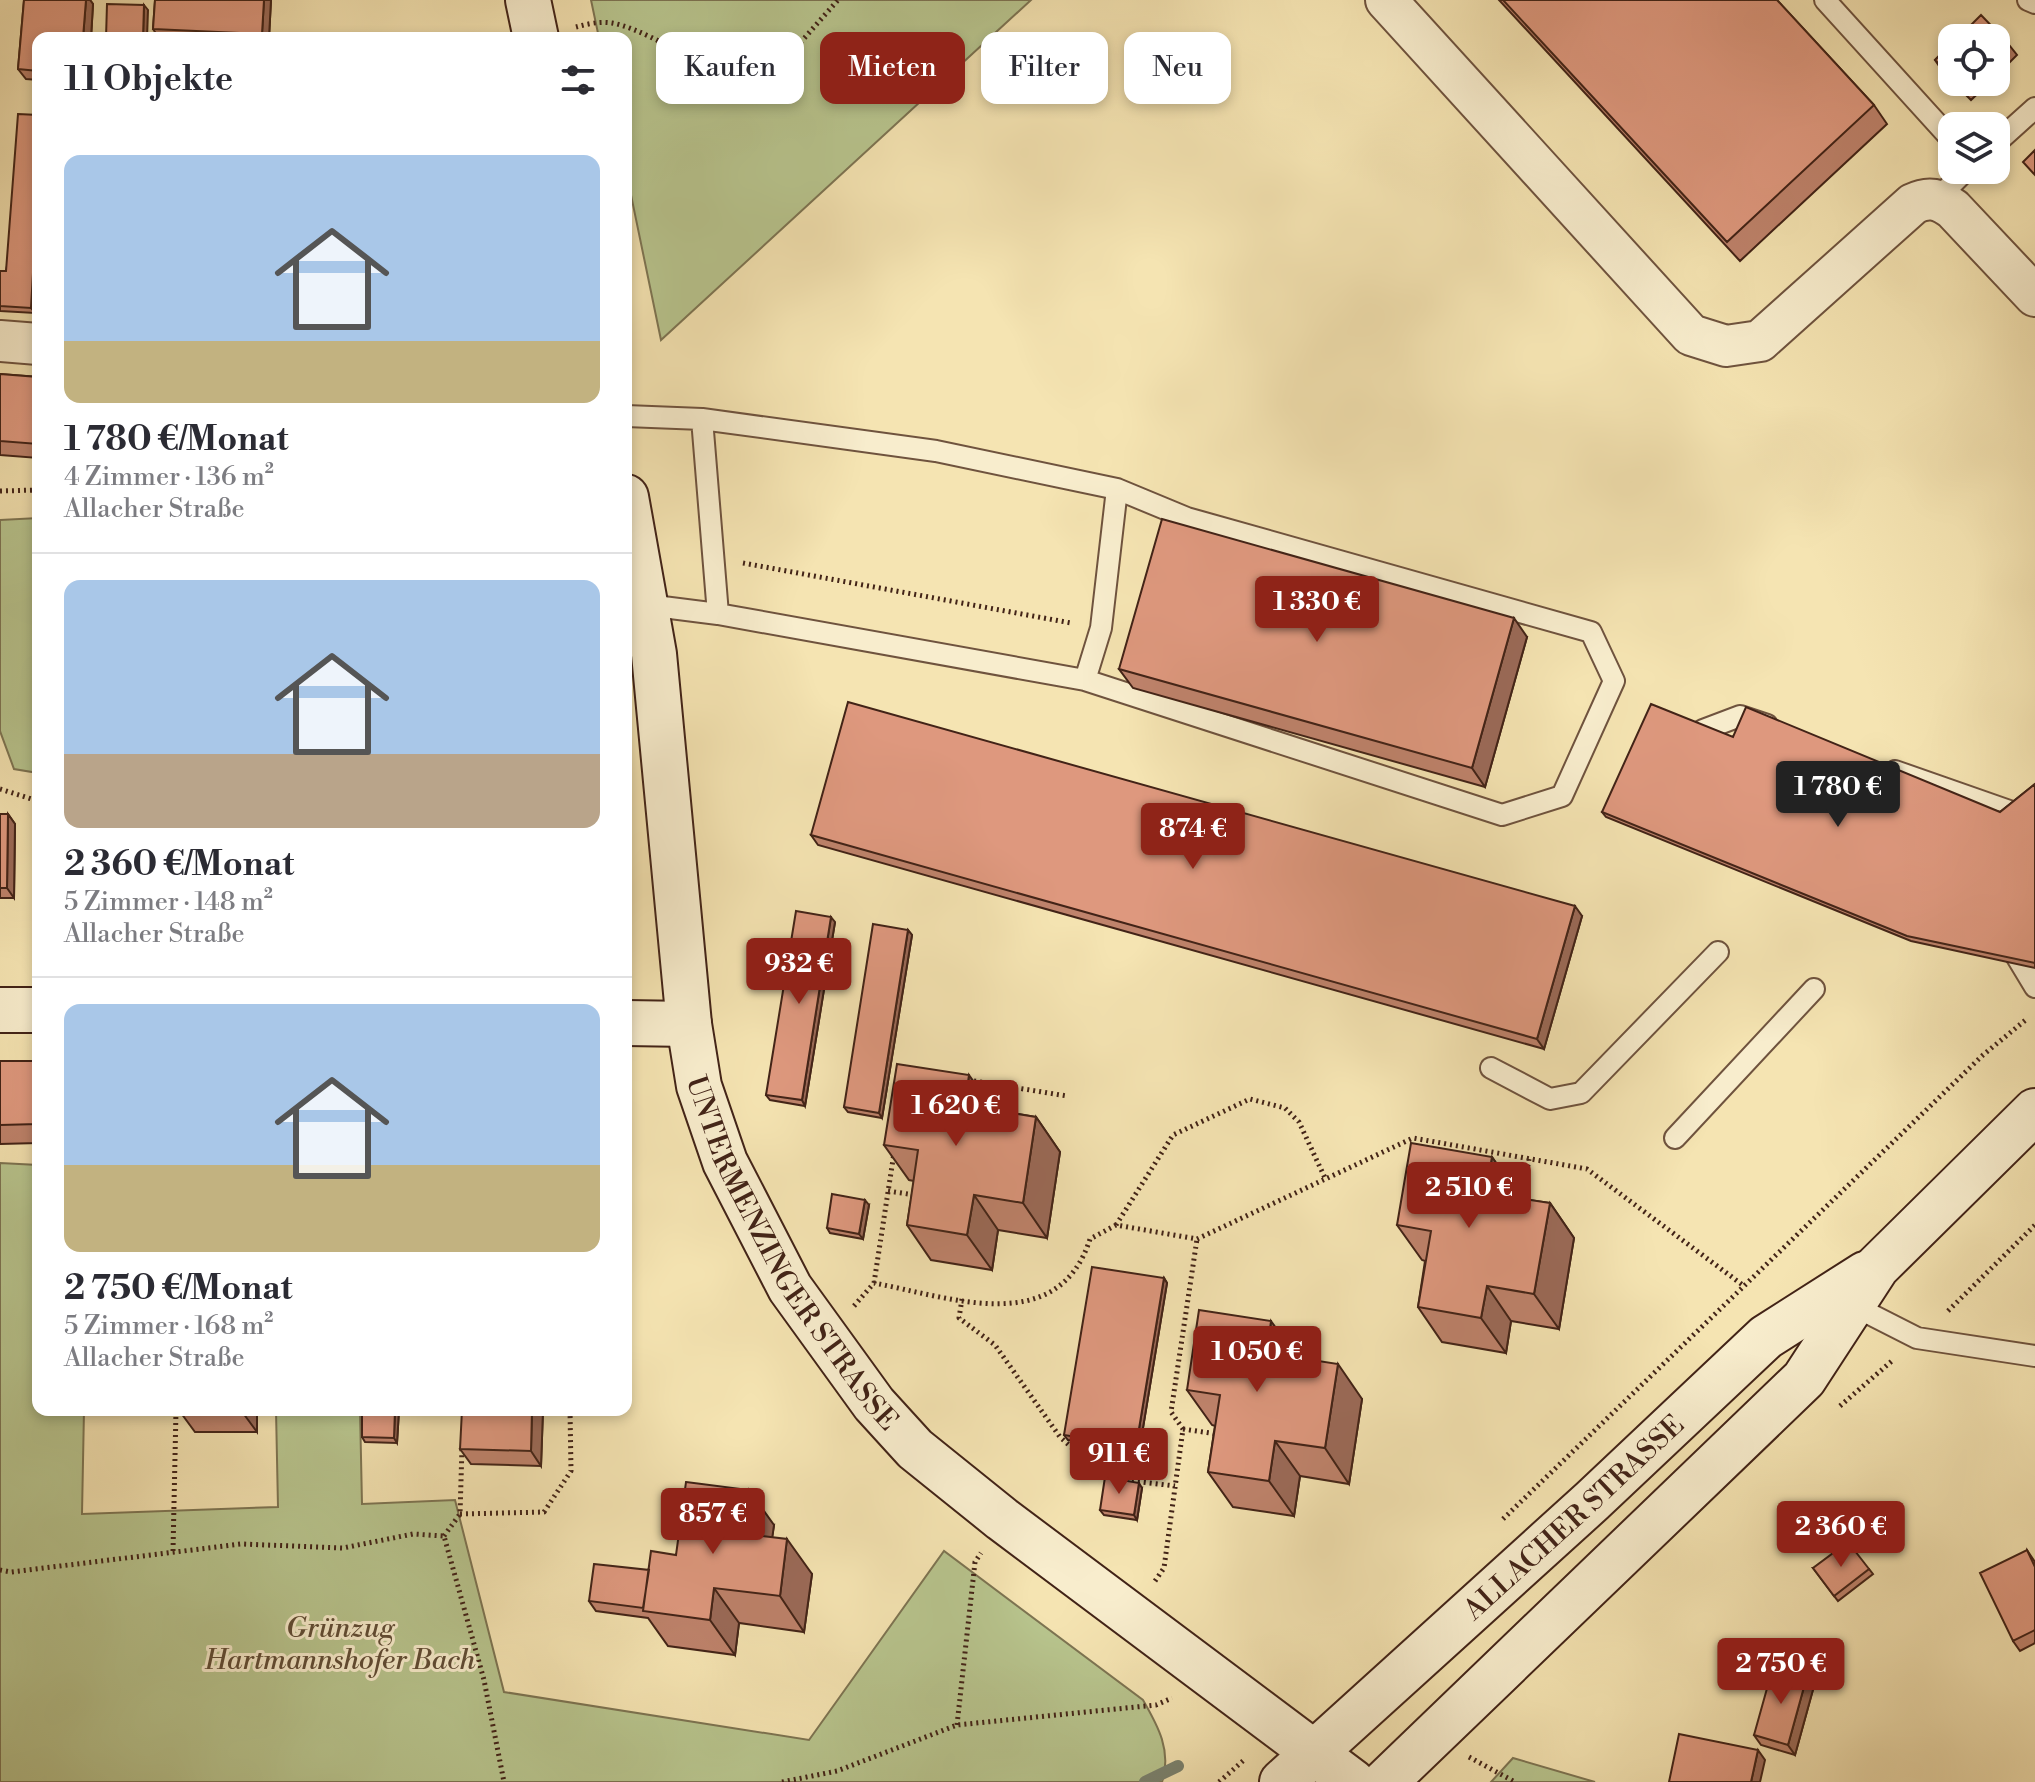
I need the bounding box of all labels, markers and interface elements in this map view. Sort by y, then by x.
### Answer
map controls [1938,24,2010,184]
button: locate [1938,24,2010,96]
chip: Kaufen [656,32,804,104]
chip: Mieten [820,32,965,104]
chip: Filter [981,32,1108,104]
chip: Neu [1124,32,1231,104]
icon: filters [556,58,600,102]
text: 11 Objekte [64,59,233,101]
button: layers [1938,112,2010,184]
icon: home [260,207,404,351]
text: 1 780 €/Monat [64,419,289,461]
text: 4 Zimmer · 136 m² [64,461,274,493]
text: Allacher Straße [64,493,245,525]
pin: 1 330 € [1243,576,1391,644]
text: 1 330 € [1273,586,1361,618]
icon: home [260,632,404,776]
pin: 1 780 € [1764,761,1912,829]
text: 1 780 € [1794,771,1882,803]
pin: 874 € [1137,803,1249,871]
text: 874 € [1159,813,1227,845]
text: 2 360 €/Monat [64,844,294,886]
text: 5 Zimmer · 148 m² [64,886,273,918]
text: Allacher Straße [64,918,245,950]
pin: 932 € [743,938,855,1006]
text: 932 € [764,948,834,980]
icon: home [260,1056,404,1200]
street label: UNTERMENZINGER STRASSE [678,1071,905,1438]
pin: 1 620 € [882,1080,1030,1148]
text: 1 620 € [911,1090,1001,1122]
pin: 2 510 € [1395,1162,1543,1230]
text: 2 510 € [1425,1172,1513,1204]
text: 2 750 €/Monat [64,1268,293,1310]
text: 5 Zimmer · 168 m² [64,1310,273,1342]
pin: 1 050 € [1183,1326,1331,1394]
text: 1 050 € [1211,1336,1303,1368]
text: Allacher Straße [64,1342,245,1374]
street label: ALLACHER STRASSE [1456,1408,1692,1628]
pin: 911 € [1063,1428,1175,1496]
text: 911 € [1088,1438,1150,1470]
pin: 857 € [657,1488,769,1556]
text: 857 € [679,1498,747,1530]
pin: 2 360 € [1767,1501,1915,1569]
text: 2 360 € [1795,1511,1887,1543]
park label: Grünzug Hartmannshofer Bach [204,1611,476,1678]
pin: 2 750 € [1707,1638,1855,1706]
text: 2 750 € [1735,1648,1827,1680]

